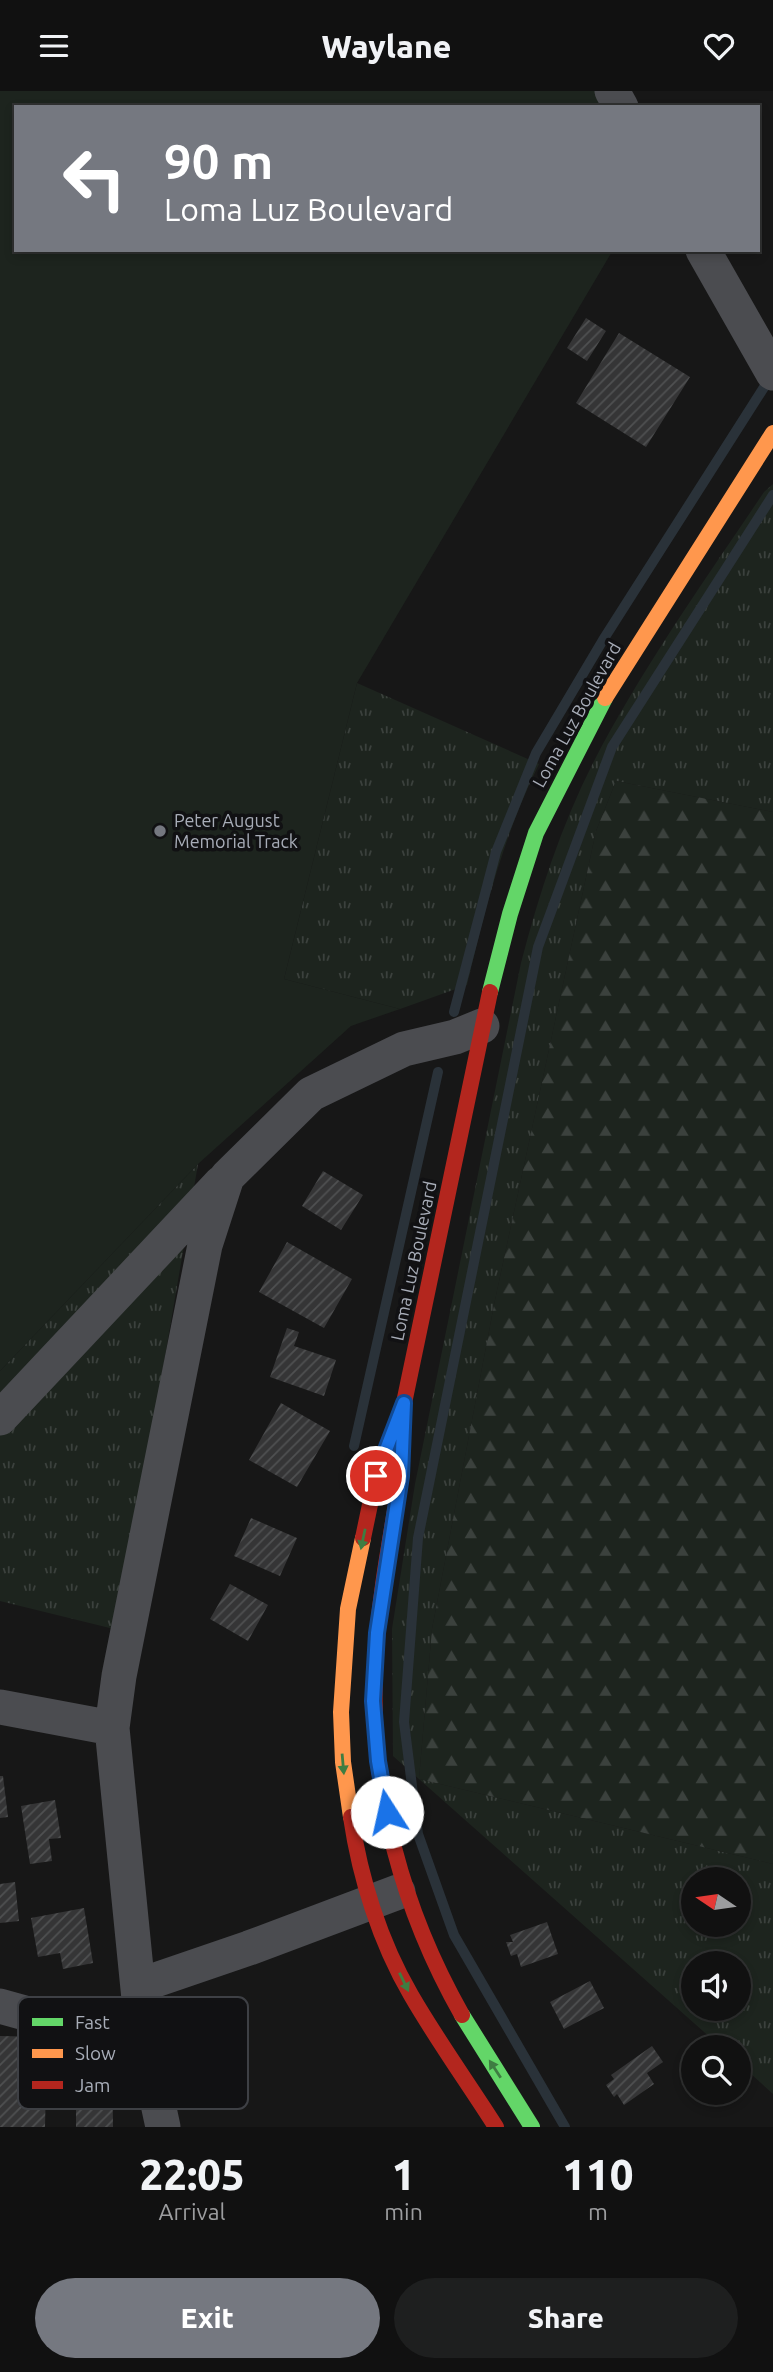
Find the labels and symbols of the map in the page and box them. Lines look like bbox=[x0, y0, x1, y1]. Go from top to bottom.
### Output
street label: Loma Luz Boulevard bbox=[528, 639, 624, 791]
place label: Peter August Memorial Track bbox=[174, 810, 298, 851]
marker: Peter August Memorial Track bbox=[152, 823, 168, 839]
street label: Loma Luz Boulevard bbox=[386, 1179, 440, 1342]
pin bbox=[346, 1446, 406, 1506]
one-way arrow bbox=[357, 1528, 368, 1550]
one-way arrow bbox=[338, 1753, 349, 1775]
position arrow bbox=[350, 1775, 424, 1849]
north arrow bbox=[681, 1867, 751, 1937]
one-way arrow bbox=[399, 1972, 410, 1992]
legend bbox=[18, 1997, 248, 2109]
text: Fast bbox=[75, 2011, 110, 2033]
text: Slow bbox=[75, 2042, 116, 2064]
one-way arrow bbox=[489, 2060, 502, 2079]
text: Jam bbox=[75, 2074, 111, 2096]

